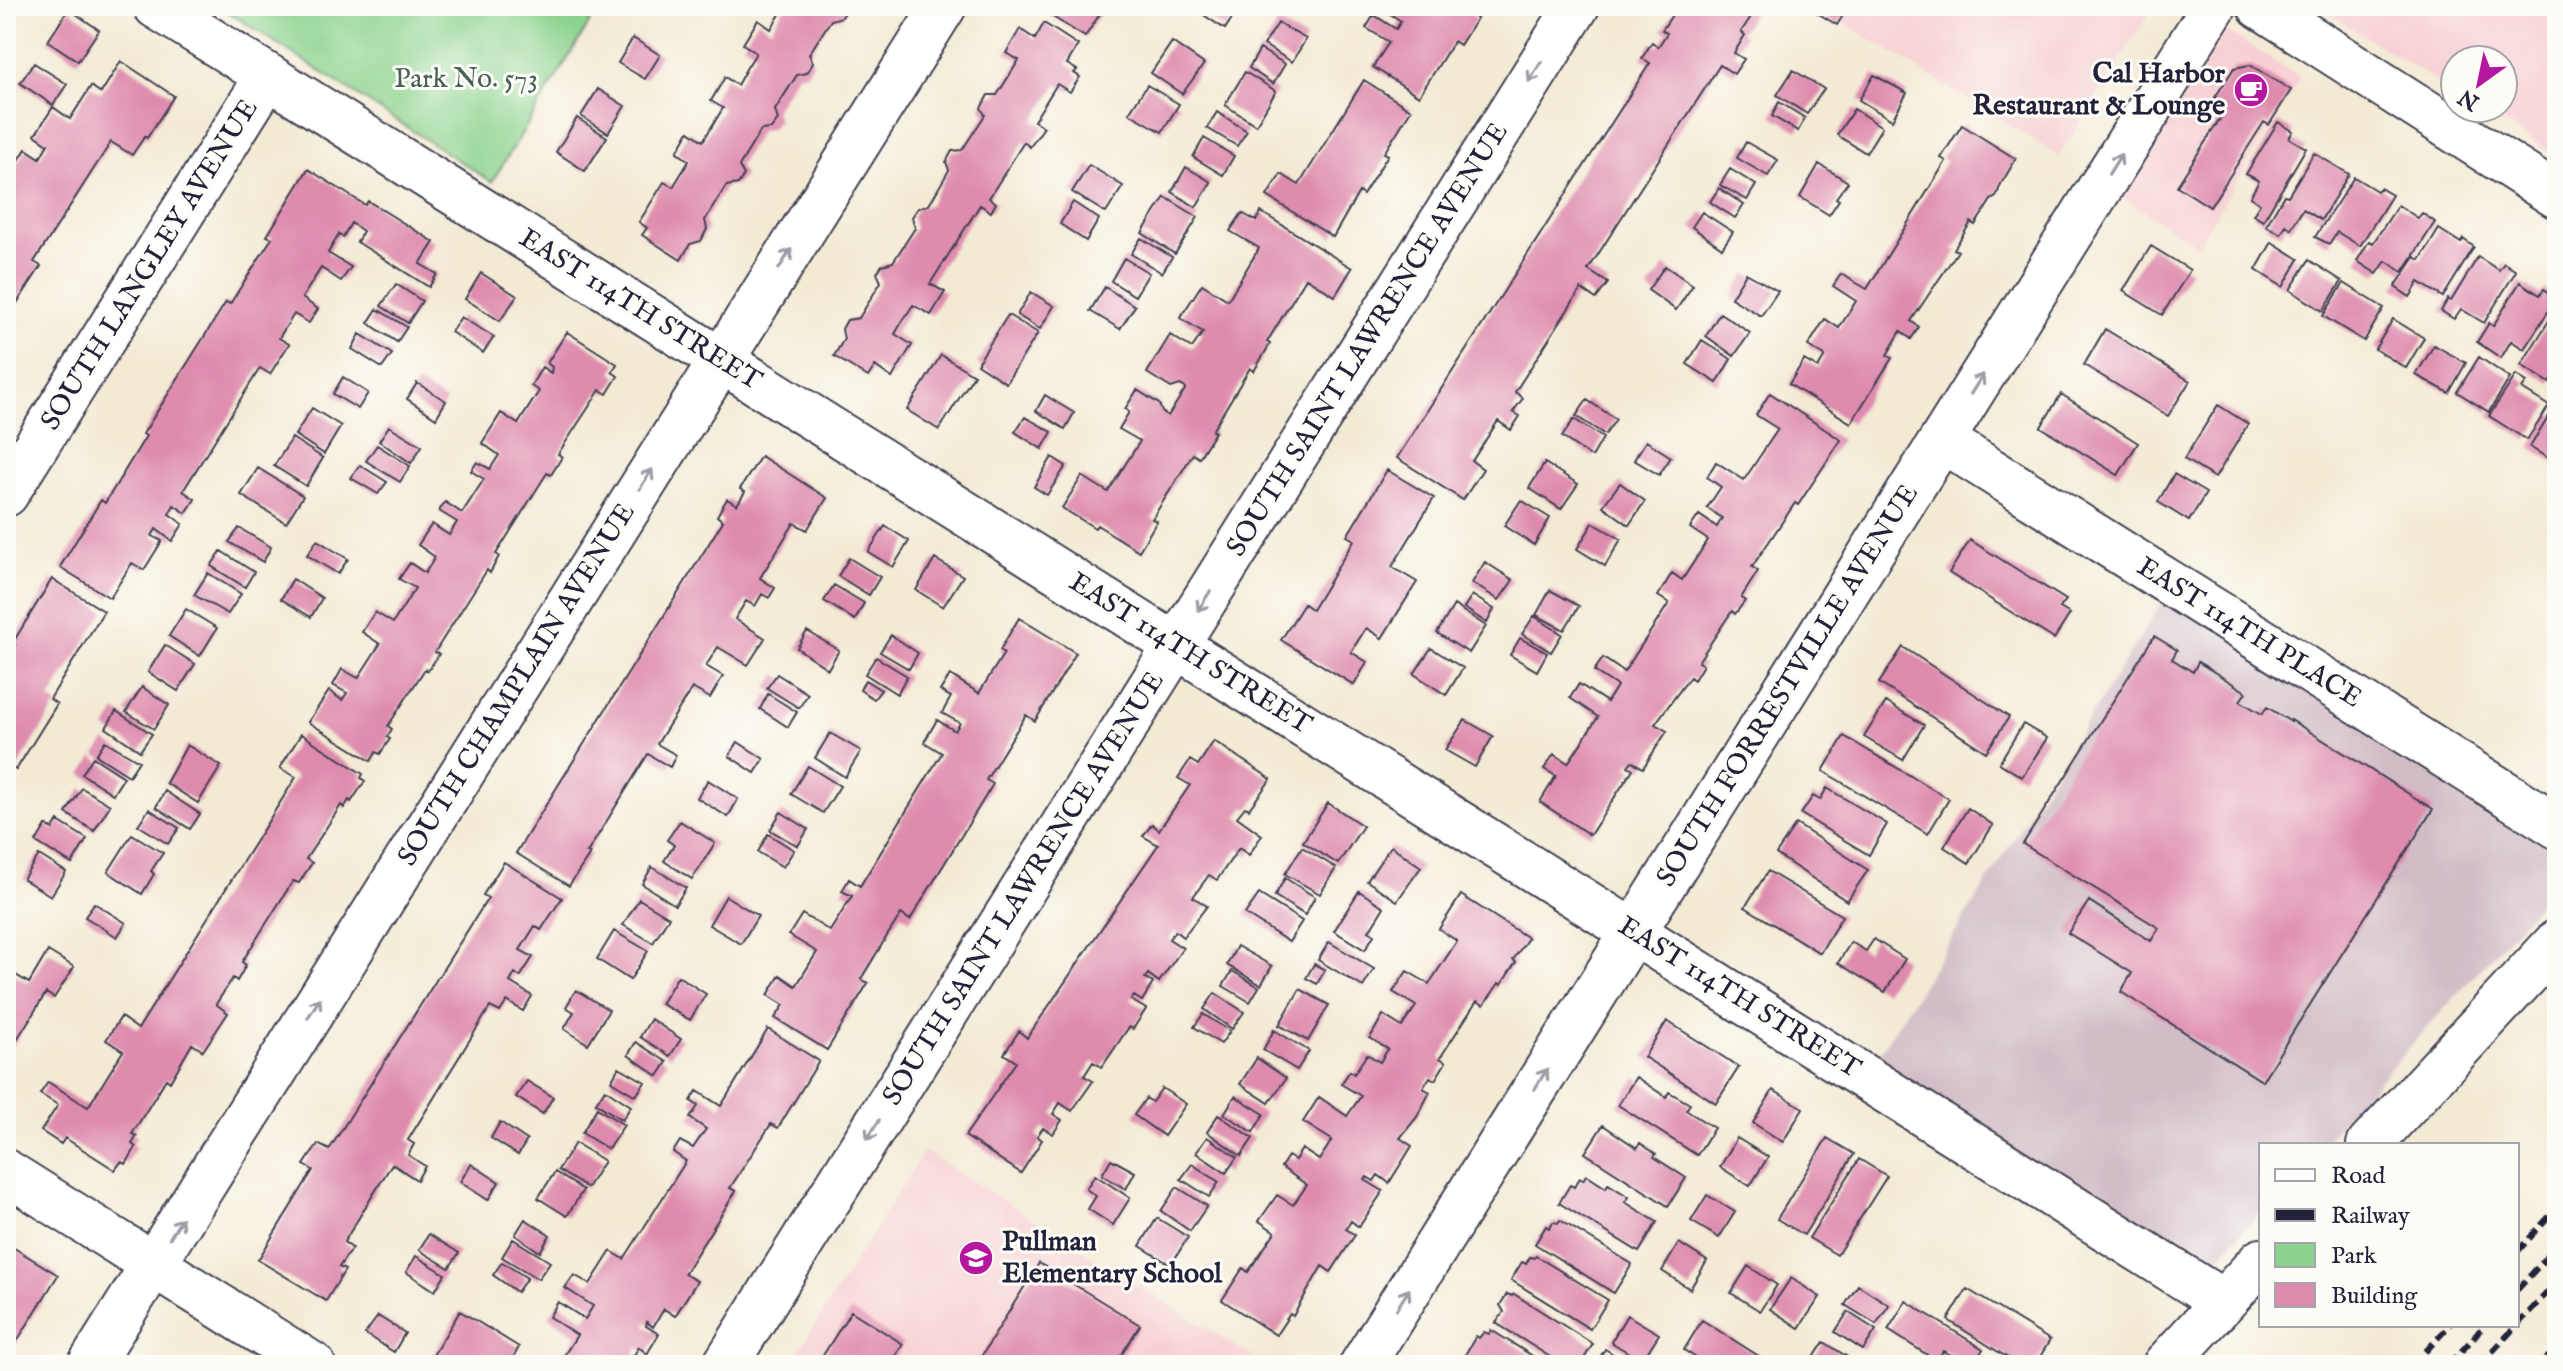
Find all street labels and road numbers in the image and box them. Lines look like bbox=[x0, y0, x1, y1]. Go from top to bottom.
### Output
street label: SOUTH LANGLEY AVENUE bbox=[34, 93, 266, 437]
street label: SOUTH SAINT LAWRENCE AVENUE bbox=[1219, 117, 1517, 563]
street label: EAST 114TH STREET bbox=[512, 221, 768, 399]
street label: SOUTH FORRESTVILLE AVENUE bbox=[1649, 478, 1927, 894]
street label: SOUTH CHAMPLAIN AVENUE bbox=[391, 497, 643, 873]
street label: EAST 114TH PLACE bbox=[2130, 550, 2368, 716]
street label: EAST 114TH STREET bbox=[1062, 565, 1318, 743]
street label: SOUTH SAINT LAWRENCE AVENUE bbox=[875, 666, 1173, 1112]
street label: EAST 114TH STREET bbox=[1611, 909, 1867, 1087]

